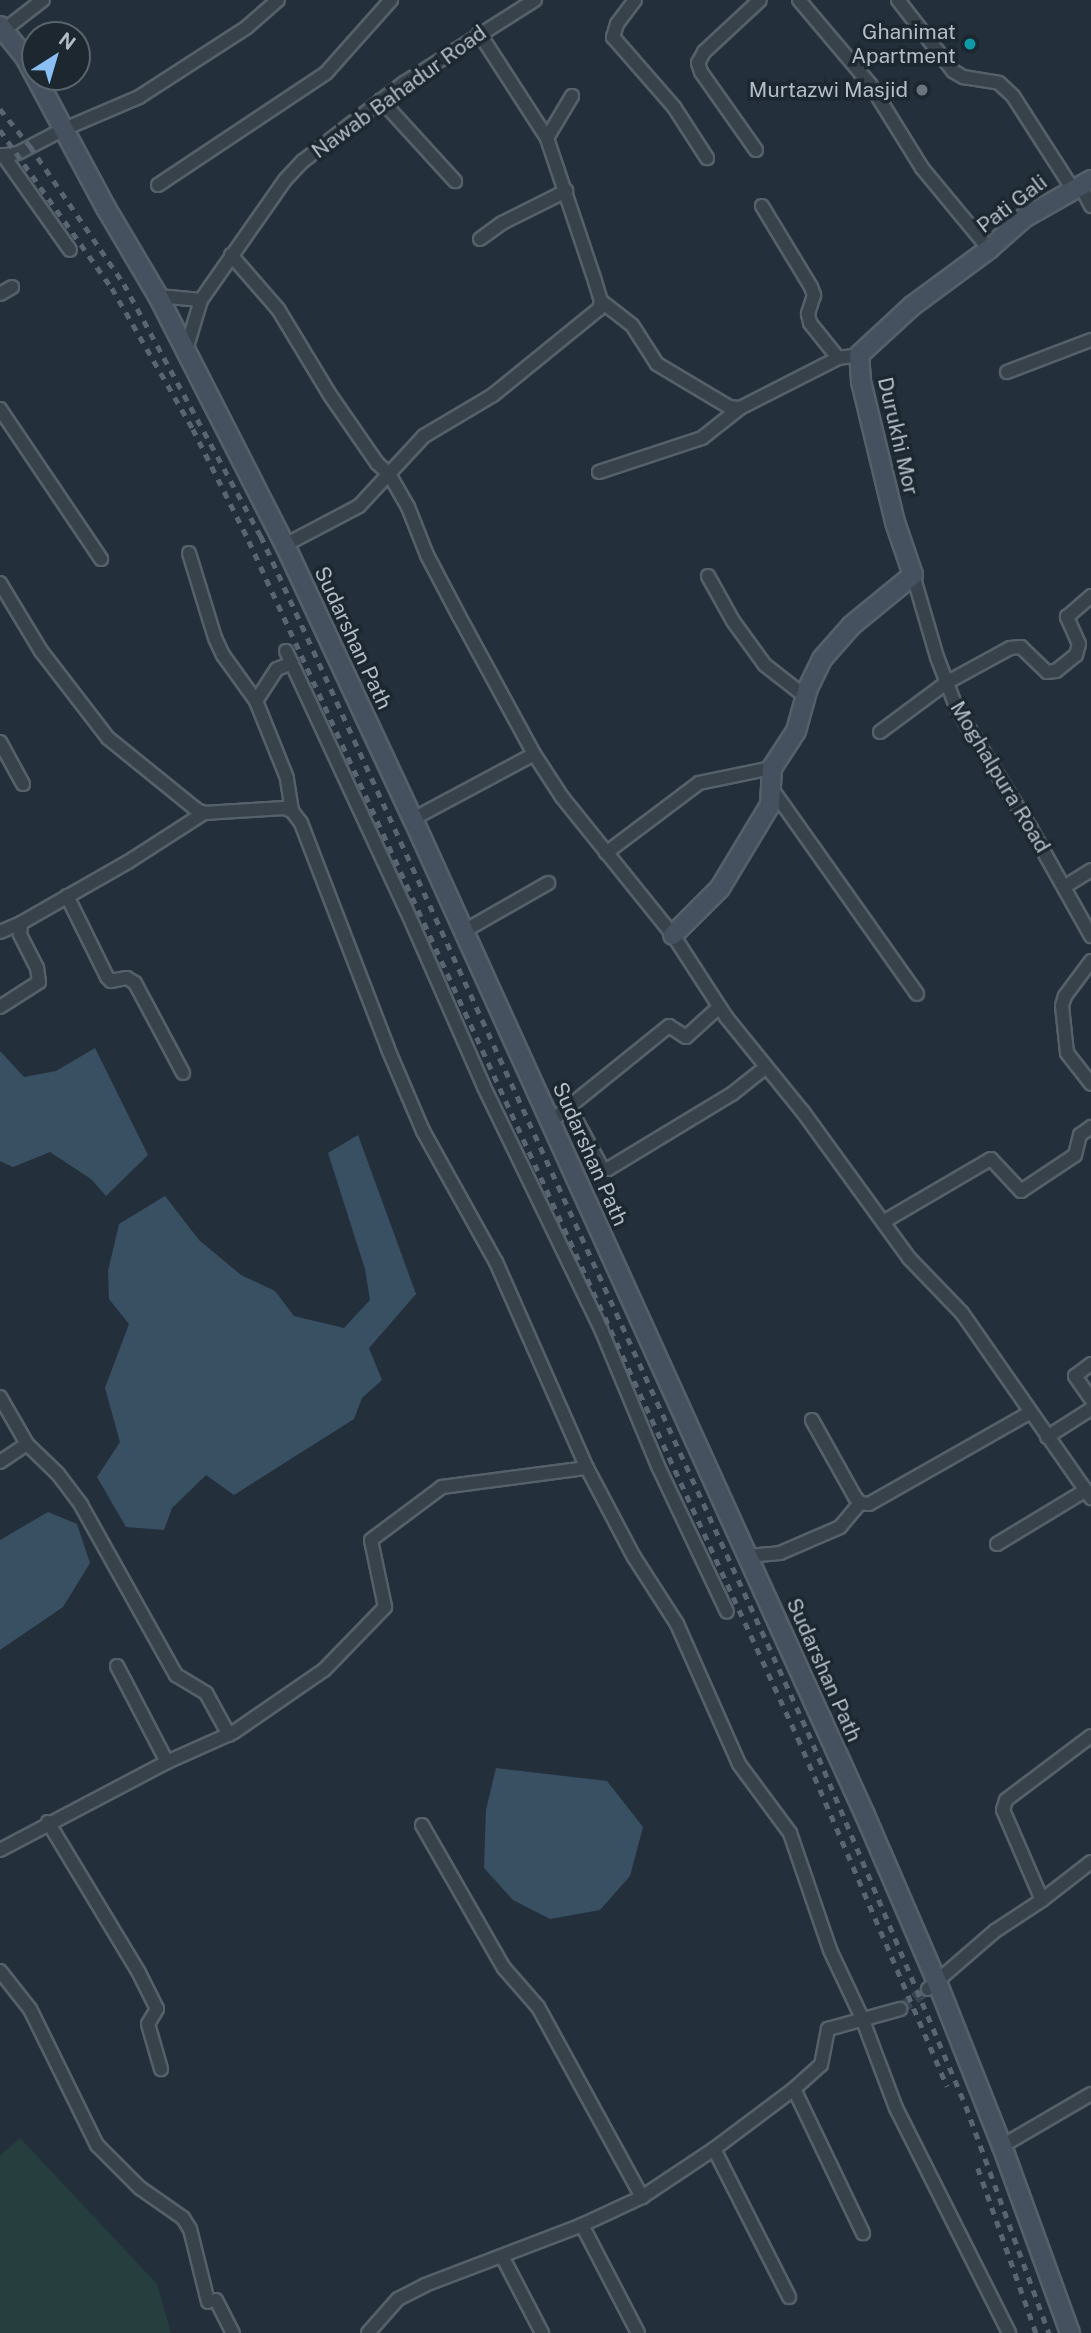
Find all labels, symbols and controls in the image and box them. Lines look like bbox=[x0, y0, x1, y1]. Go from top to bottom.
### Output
place label: Ghanimat Apartment bbox=[851, 19, 956, 69]
street label: Nawab Bahadur Road bbox=[307, 20, 491, 164]
north arrow bbox=[21, 21, 91, 91]
text: N bbox=[55, 28, 80, 54]
marker: Ghanimat Apartment bbox=[962, 36, 978, 52]
place label: Murtazwi Masjid bbox=[749, 77, 908, 103]
marker: Murtazwi Masjid bbox=[914, 82, 930, 98]
street label: Pati Gali bbox=[972, 169, 1052, 239]
street label: Durukhi Mor bbox=[872, 375, 924, 497]
street label: Sudarshan Path bbox=[309, 563, 397, 713]
street label: Moghalpura Road bbox=[945, 697, 1055, 857]
street label: Sudarshan Path bbox=[547, 1078, 633, 1230]
street label: Sudarshan Path bbox=[781, 1594, 867, 1746]

